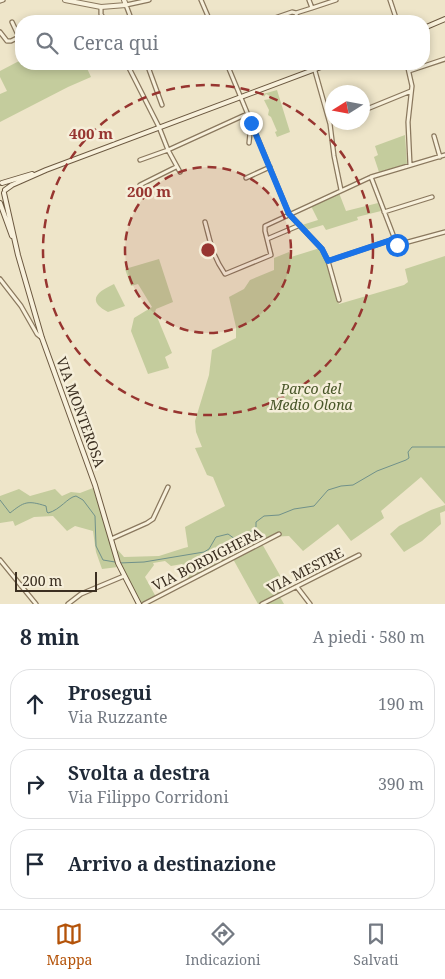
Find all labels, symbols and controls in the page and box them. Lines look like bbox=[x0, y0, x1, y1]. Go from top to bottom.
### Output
search box bbox=[15, 15, 430, 70]
icon: search bbox=[33, 29, 61, 57]
text: Cerca qui bbox=[73, 30, 159, 56]
north arrow bbox=[325, 85, 370, 130]
route end bbox=[240, 112, 263, 135]
text: 400 m bbox=[69, 123, 113, 143]
text: 200 m bbox=[127, 181, 171, 201]
route start bbox=[386, 234, 409, 257]
centre of rings bbox=[199, 241, 217, 259]
street label: VIA MONTEROSA bbox=[52, 354, 110, 470]
park label: Parco del Medio Olona bbox=[268, 379, 354, 414]
street label: VIA BORDIGHERA bbox=[149, 523, 265, 595]
street label: VIA MESTRE bbox=[263, 542, 347, 597]
scale bar bbox=[15, 569, 98, 592]
text: 200 m bbox=[22, 571, 62, 590]
text: 8 min bbox=[20, 623, 79, 651]
text: A piedi · 580 m bbox=[313, 626, 425, 648]
text: Prosegui bbox=[68, 680, 152, 706]
icon: ahead bbox=[21, 690, 49, 718]
text: 190 m bbox=[378, 693, 424, 715]
text: Via Ruzzante bbox=[68, 706, 168, 728]
text: Svolta a destra bbox=[68, 760, 210, 786]
icon: right bbox=[21, 770, 49, 798]
text: 390 m bbox=[378, 773, 424, 795]
text: Via Filippo Corridoni bbox=[68, 786, 229, 808]
icon: arrive bbox=[21, 850, 49, 878]
text: Arrivo a destinazione bbox=[68, 851, 276, 877]
tab: Mappa bbox=[46, 920, 92, 969]
tab: Indicazioni bbox=[185, 920, 261, 969]
tab: Salvati bbox=[353, 920, 399, 969]

